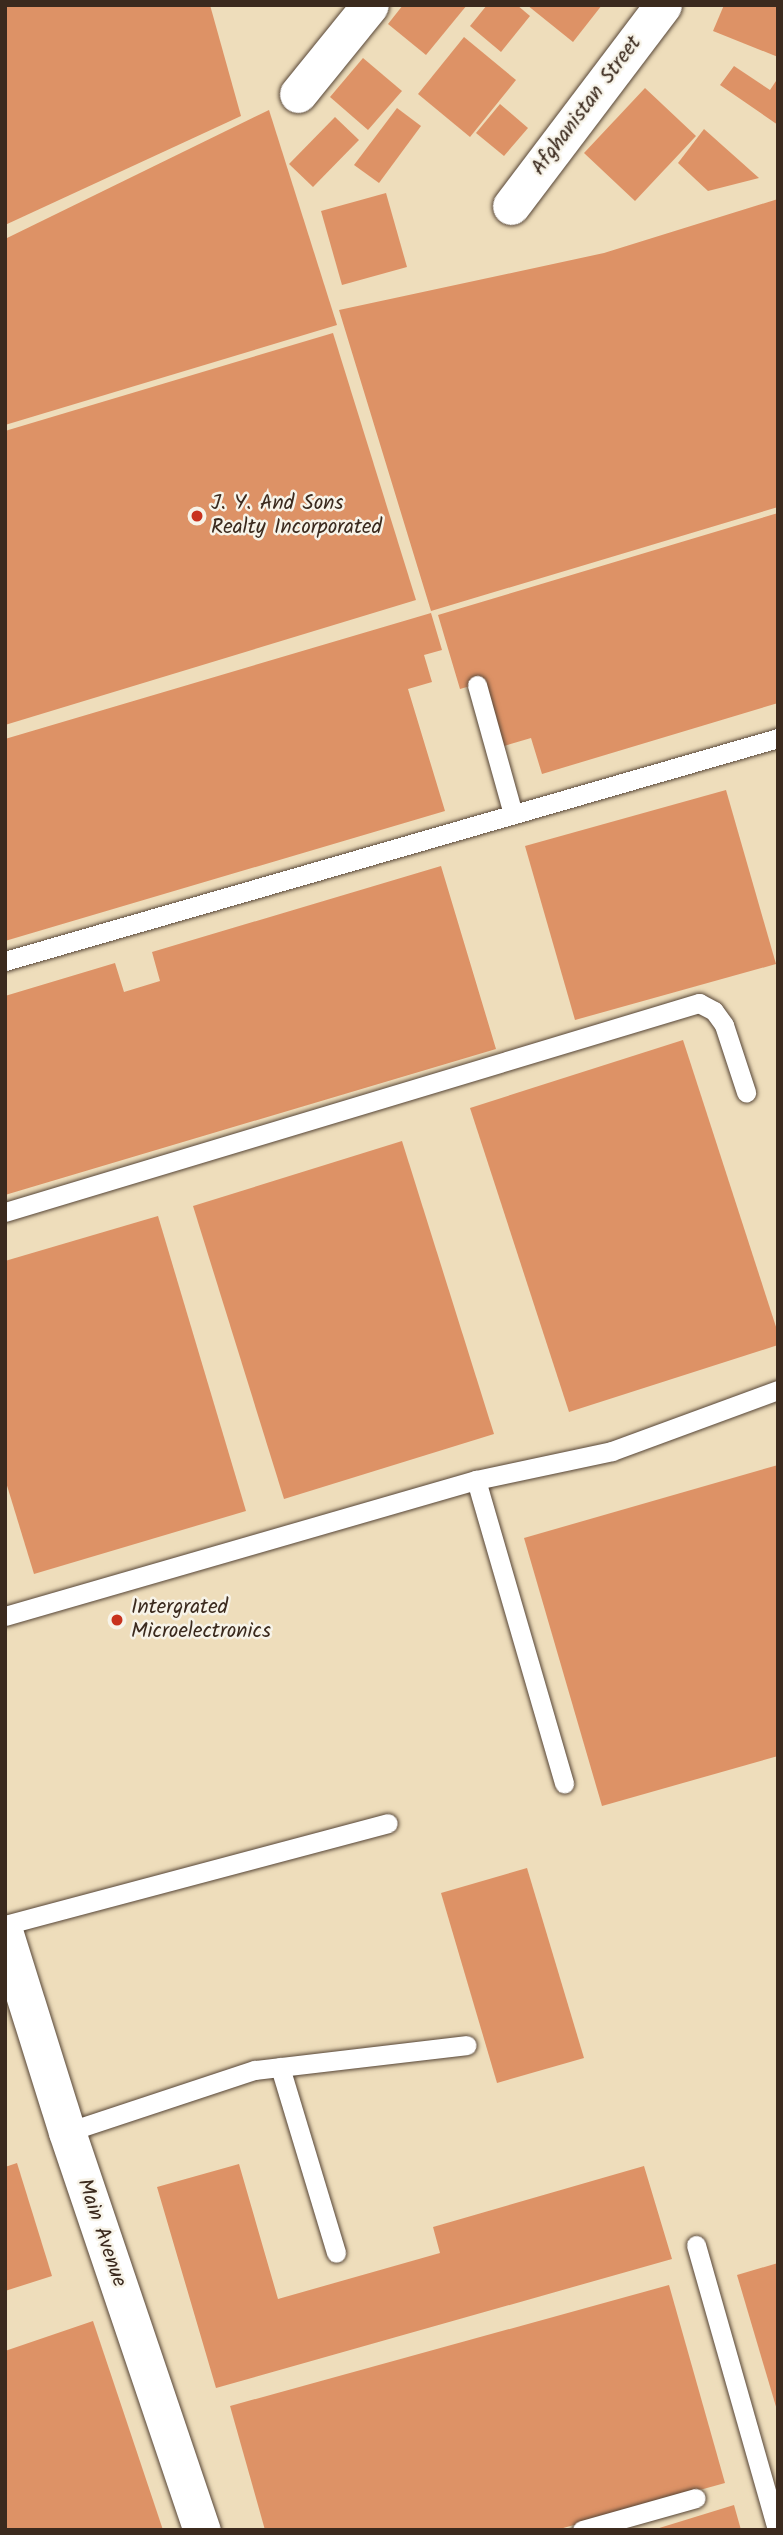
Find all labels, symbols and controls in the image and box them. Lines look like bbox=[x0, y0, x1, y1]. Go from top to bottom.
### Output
street label: Afghanistan Street bbox=[526, 31, 648, 181]
place label: J. Y. And Sons Realty Incorporated bbox=[211, 491, 382, 541]
marker: J. Y. And Sons Realty Incorporated bbox=[189, 508, 205, 524]
place label: Intergrated Microelectronics bbox=[131, 1595, 271, 1645]
marker: Intergrated Microelectronics bbox=[109, 1612, 125, 1628]
street label: Main Avenue bbox=[71, 2176, 131, 2290]

